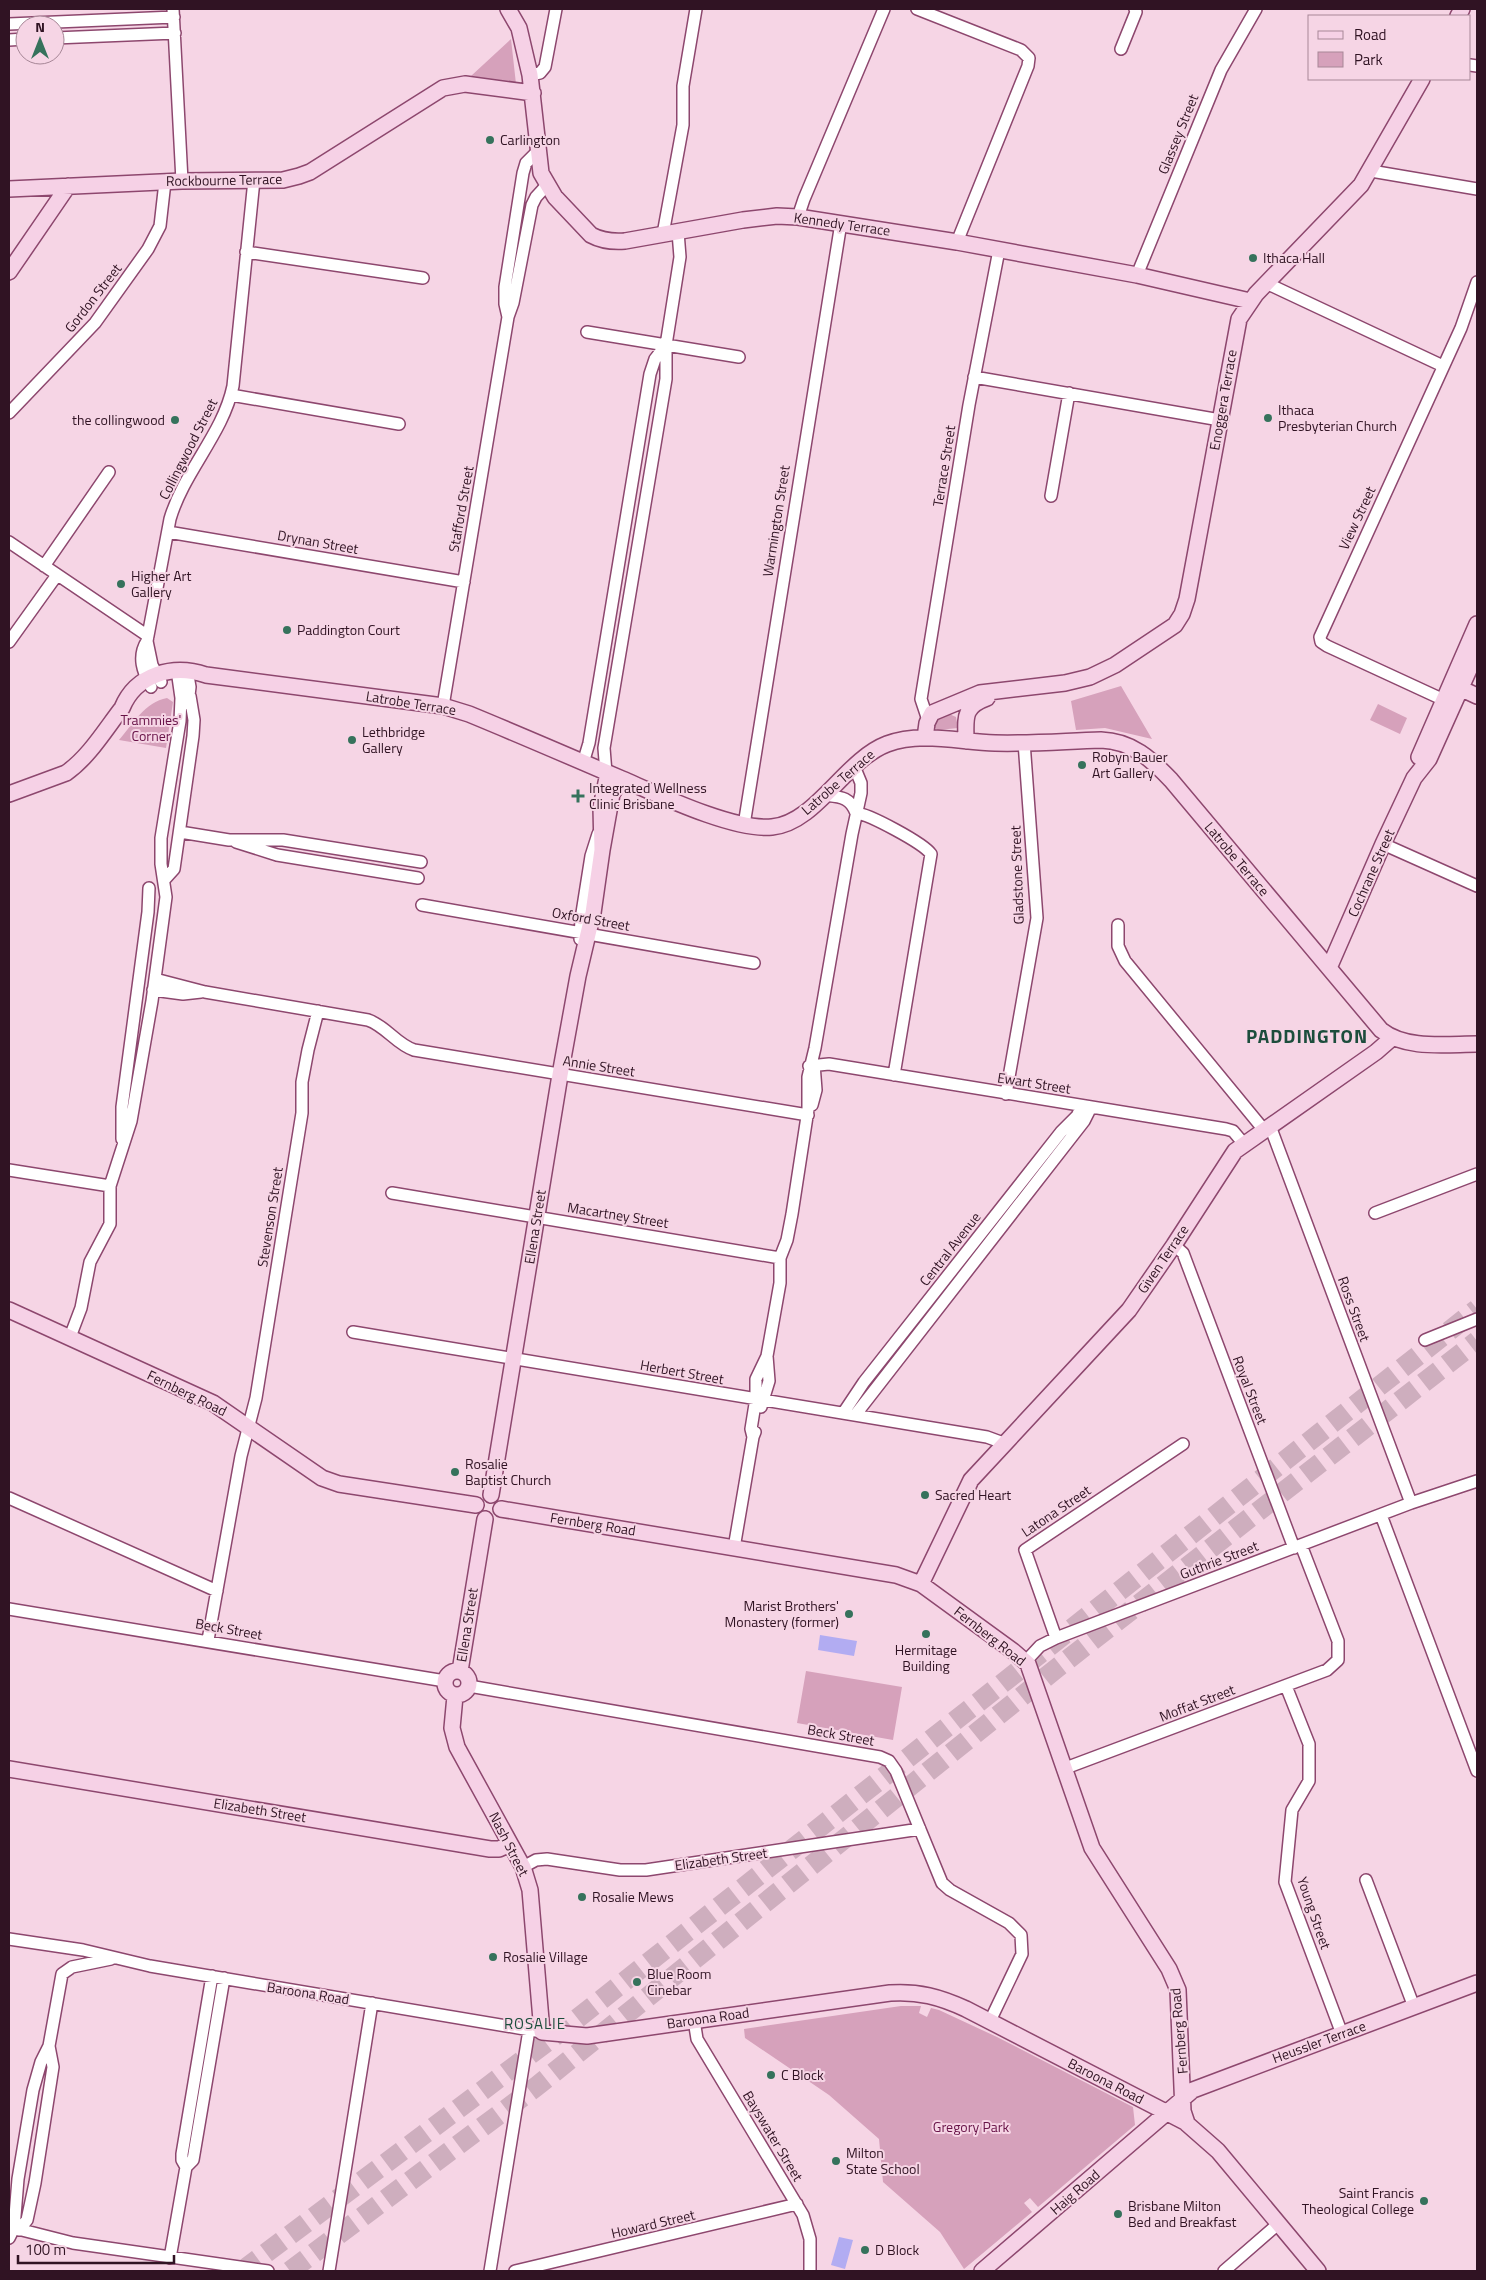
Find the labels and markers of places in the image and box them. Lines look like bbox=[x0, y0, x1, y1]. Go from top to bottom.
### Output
place label: Carlington bbox=[500, 129, 560, 150]
marker: Carlington bbox=[484, 134, 496, 146]
place label: Ithaca Hall bbox=[1263, 247, 1325, 268]
marker: Ithaca Hall bbox=[1247, 252, 1259, 264]
place label: Ithaca Presbyterian Church bbox=[1278, 399, 1397, 436]
place label: the collingwood bbox=[72, 409, 165, 430]
marker: Ithaca Presbyterian Church bbox=[1262, 412, 1274, 424]
marker: the collingwood bbox=[169, 414, 181, 426]
place label: Higher Art Gallery bbox=[131, 565, 191, 602]
marker: Higher Art Gallery bbox=[115, 578, 127, 590]
place label: Paddington Court bbox=[297, 619, 400, 640]
marker: Paddington Court bbox=[281, 624, 293, 636]
place label: Lethbridge Gallery bbox=[362, 721, 425, 758]
marker: Lethbridge Gallery bbox=[346, 734, 358, 746]
place label: Robyn Bauer Art Gallery bbox=[1092, 746, 1168, 783]
marker: Robyn Bauer Art Gallery bbox=[1076, 759, 1088, 771]
place label: Integrated Wellness Clinic Brisbane bbox=[589, 777, 707, 814]
marker: Integrated Wellness Clinic Brisbane bbox=[571, 789, 585, 803]
place label: Rosalie Baptist Church bbox=[465, 1453, 551, 1490]
marker: Rosalie Baptist Church bbox=[449, 1466, 461, 1478]
place label: Sacred Heart bbox=[935, 1484, 1011, 1505]
marker: Sacred Heart bbox=[919, 1489, 931, 1501]
place label: Marist Brothers' Monastery (former) bbox=[725, 1595, 839, 1632]
marker: Marist Brothers' Monastery (former) bbox=[843, 1608, 855, 1620]
marker: Hermitage Building bbox=[920, 1628, 932, 1640]
place label: Hermitage Building bbox=[895, 1639, 957, 1676]
place label: Rosalie Mews bbox=[592, 1886, 674, 1907]
marker: Rosalie Mews bbox=[576, 1891, 588, 1903]
place label: Rosalie Village bbox=[503, 1946, 588, 1967]
marker: Rosalie Village bbox=[487, 1951, 499, 1963]
place label: Blue Room Cinebar bbox=[647, 1963, 711, 2000]
marker: Blue Room Cinebar bbox=[631, 1976, 643, 1988]
place label: C Block bbox=[781, 2064, 824, 2085]
marker: C Block bbox=[765, 2069, 777, 2081]
place label: Milton State School bbox=[846, 2142, 920, 2179]
marker: Milton State School bbox=[830, 2155, 842, 2167]
place label: Saint Francis Theological College bbox=[1302, 2182, 1414, 2219]
place label: Brisbane Milton Bed and Breakfast bbox=[1128, 2195, 1236, 2232]
marker: Saint Francis Theological College bbox=[1418, 2195, 1430, 2207]
marker: Brisbane Milton Bed and Breakfast bbox=[1112, 2208, 1124, 2220]
place label: D Block bbox=[875, 2239, 919, 2260]
marker: D Block bbox=[859, 2244, 871, 2256]

